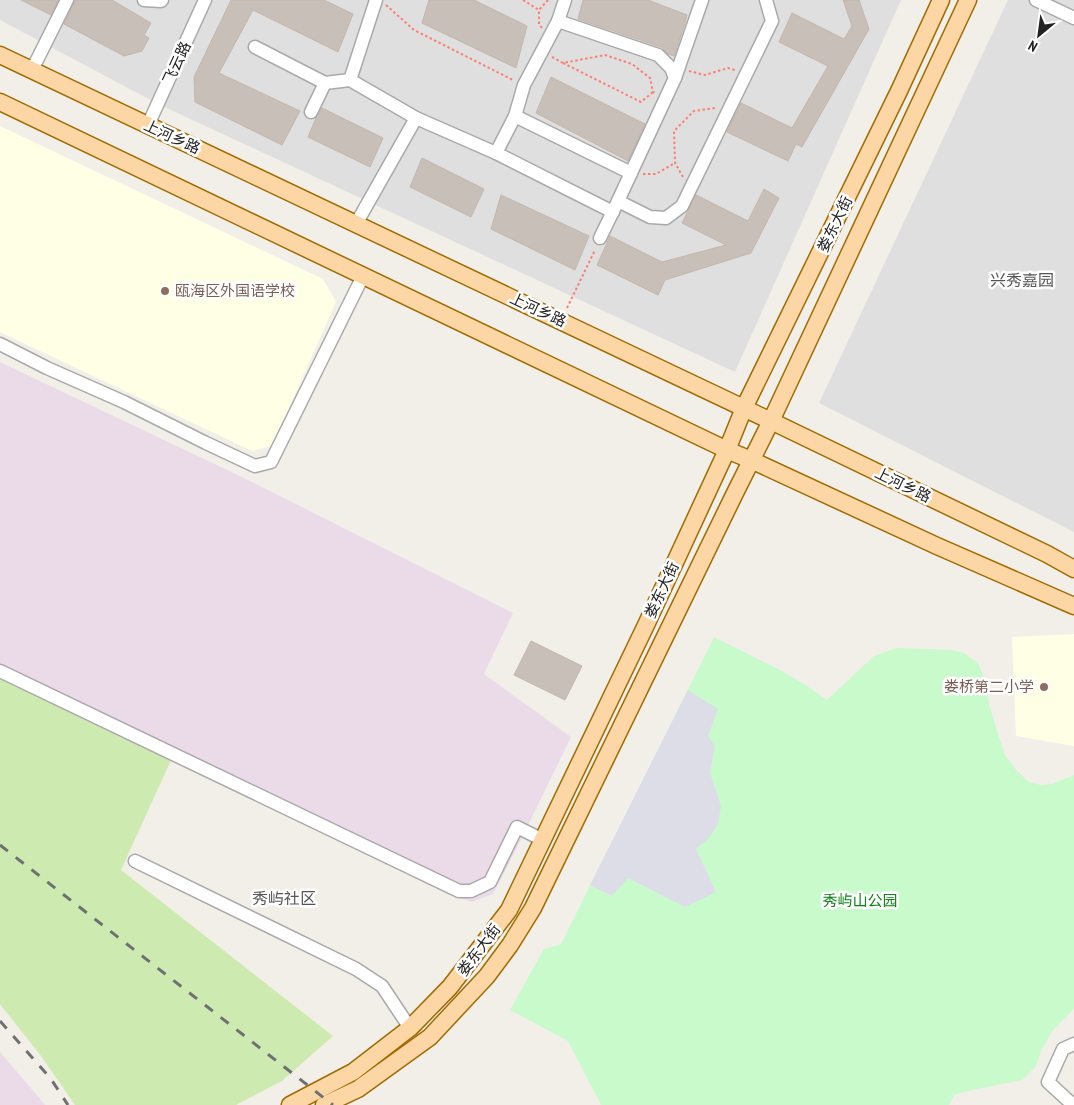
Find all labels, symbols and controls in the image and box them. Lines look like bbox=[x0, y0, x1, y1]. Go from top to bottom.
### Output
north arrow bbox=[1014, 10, 1064, 60]
text: N bbox=[1025, 37, 1040, 56]
street label: 飞云路 bbox=[158, 38, 195, 87]
street label: 上河乡路 bbox=[141, 115, 203, 158]
street label: 娄东大街 bbox=[813, 193, 856, 255]
district label: 兴秀嘉园 bbox=[990, 270, 1054, 290]
place label: 瓯海区外国语学校 bbox=[175, 281, 295, 300]
marker: 瓯海区外国语学校 bbox=[159, 285, 171, 297]
street label: 上河乡路 bbox=[507, 288, 569, 331]
street label: 上河乡路 bbox=[872, 463, 934, 506]
street label: 娄东大街 bbox=[640, 559, 683, 621]
place label: 娄桥第二小学 bbox=[944, 677, 1034, 696]
marker: 娄桥第二小学 bbox=[1038, 681, 1050, 693]
district label: 秀屿社区 bbox=[252, 888, 316, 908]
park label: 秀屿山公园 bbox=[822, 891, 898, 910]
street label: 娄东大街 bbox=[453, 920, 504, 979]

